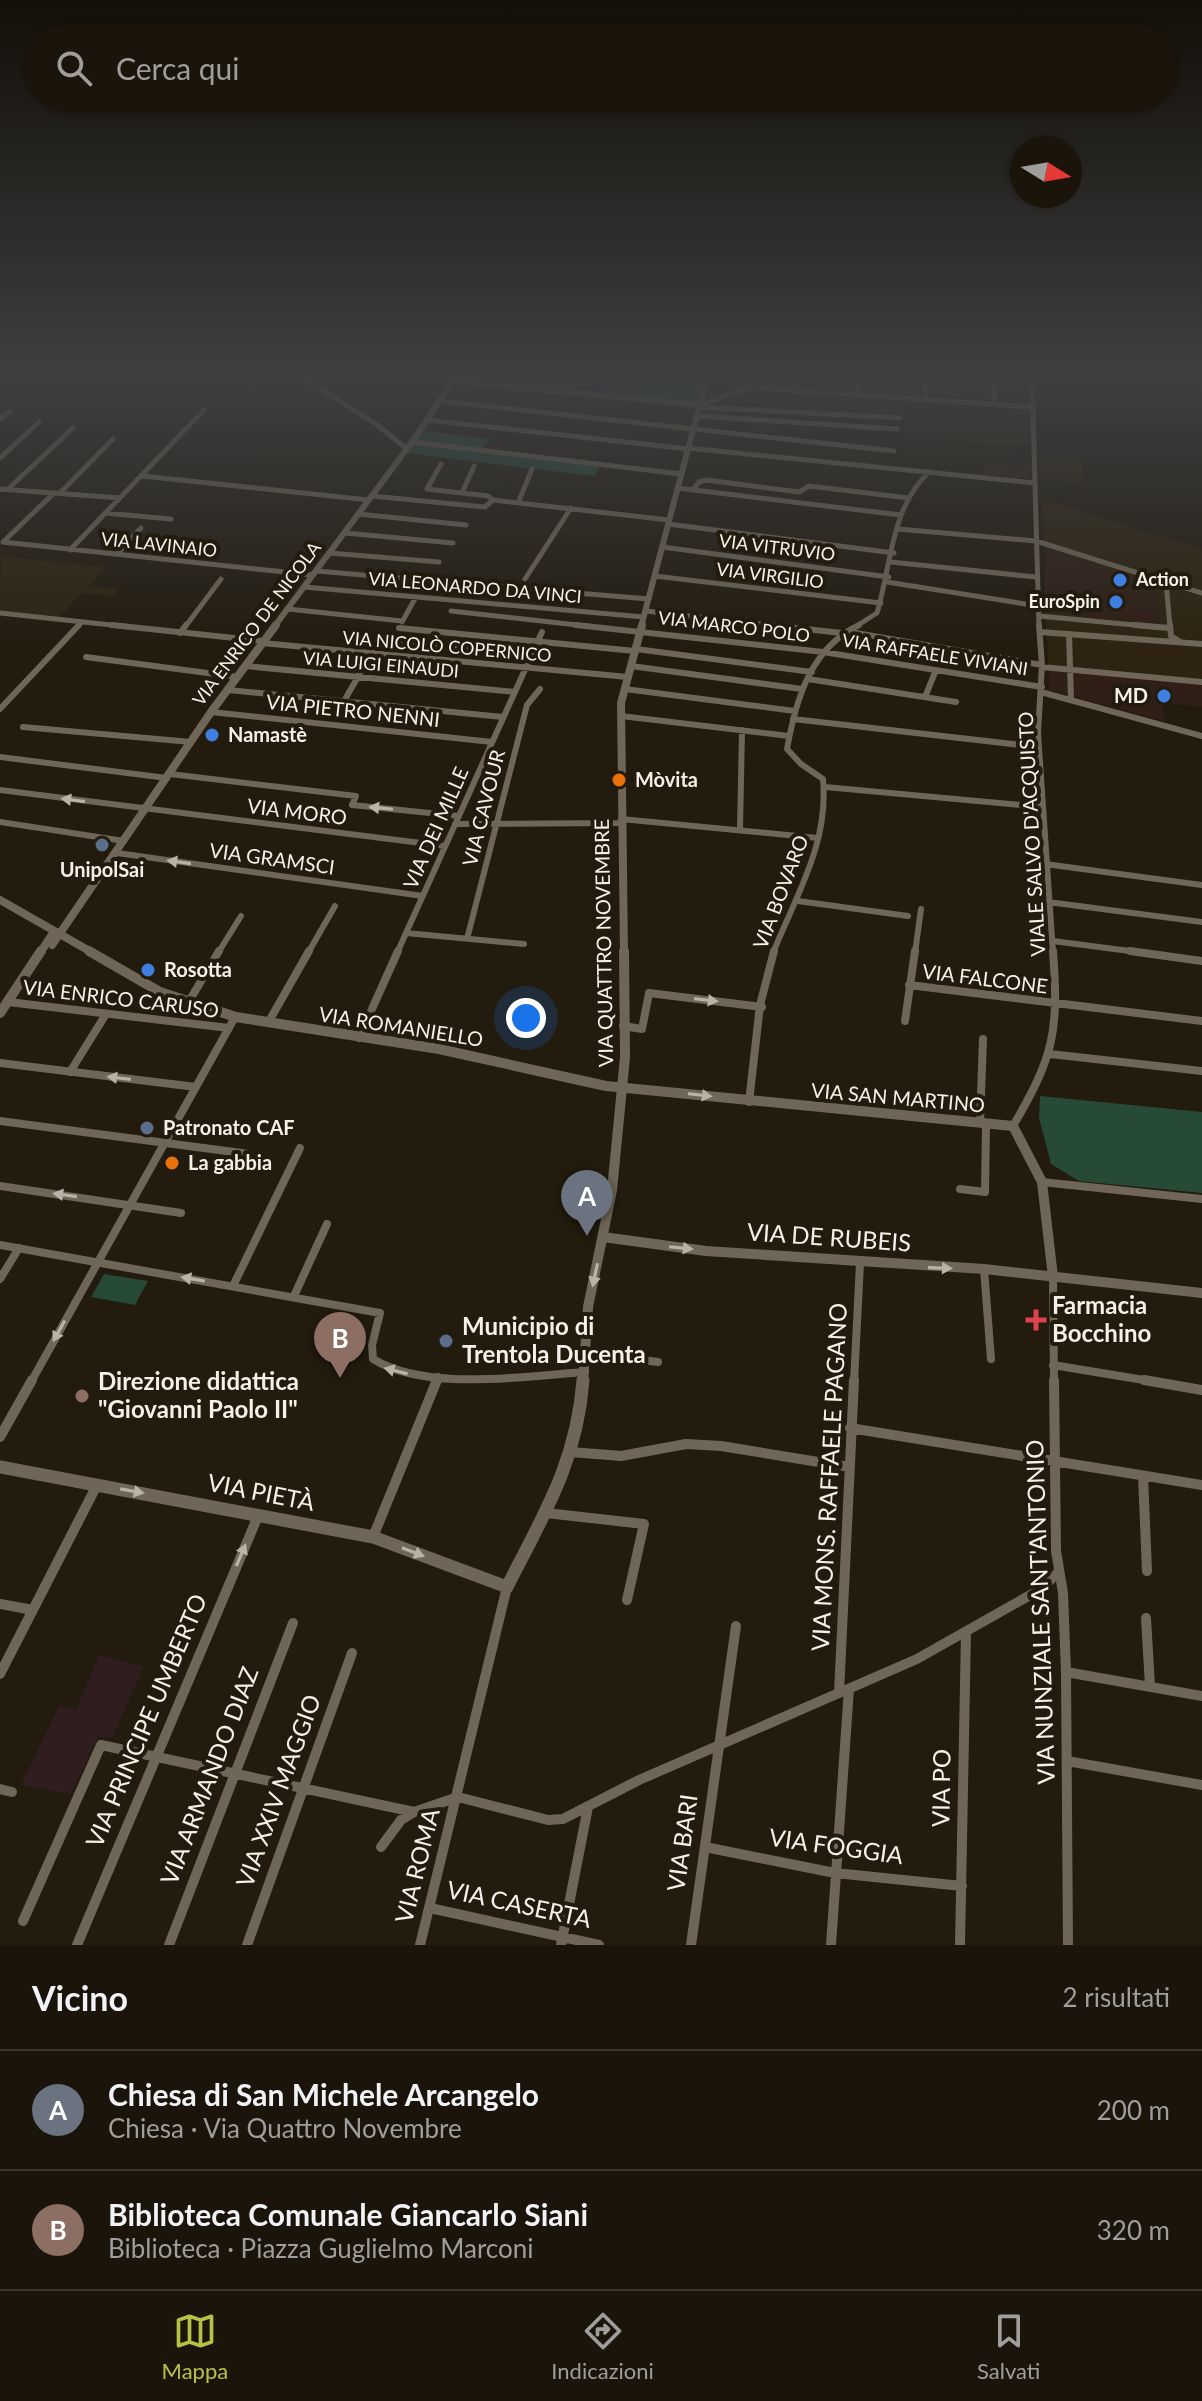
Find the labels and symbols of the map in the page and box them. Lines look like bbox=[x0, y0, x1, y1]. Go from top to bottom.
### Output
north arrow bbox=[1010, 136, 1082, 208]
street label: VIA LAVINAIO bbox=[100, 527, 218, 561]
street label: VIA VITRUVIO bbox=[718, 529, 836, 565]
street label: VIA ENRICO DE NICOLA bbox=[187, 536, 326, 710]
street label: VIA VIRGILIO bbox=[715, 558, 825, 593]
street label: VIA LEONARDO DA VINCI bbox=[368, 567, 583, 607]
place label: Action bbox=[1135, 568, 1189, 590]
marker: Action bbox=[1111, 571, 1129, 589]
place label: EuroSpin bbox=[1029, 590, 1100, 612]
marker: EuroSpin bbox=[1107, 593, 1125, 611]
street label: VIA MARCO POLO bbox=[657, 606, 811, 646]
street label: VIA NICOLÒ COPERNICO bbox=[342, 626, 552, 666]
street label: VIA RAFFAELE VIVIANI bbox=[841, 628, 1030, 680]
street label: VIA LUIGI EINAUDI bbox=[302, 646, 460, 682]
place label: MD bbox=[1114, 683, 1148, 707]
marker: MD bbox=[1155, 687, 1173, 705]
street label: VIA PIETRO NENNI bbox=[265, 689, 441, 731]
street label: VIALE SALVO D'ACQUISTO bbox=[1013, 711, 1049, 957]
place label: Namastè bbox=[228, 722, 307, 746]
marker: Namastè bbox=[203, 726, 221, 744]
street label: VIA CAVOUR bbox=[457, 747, 509, 869]
street label: VIA DEI MILLE bbox=[398, 763, 473, 892]
place label: Mòvita bbox=[635, 767, 698, 791]
marker: Mòvita bbox=[610, 771, 628, 789]
one-way arrow bbox=[60, 793, 85, 806]
street label: VIA MORO bbox=[246, 793, 348, 829]
one-way arrow bbox=[368, 801, 393, 814]
street label: VIA QUATTRO NOVEMBRE bbox=[589, 819, 617, 1067]
street label: VIA BOVARO bbox=[747, 831, 813, 952]
marker: UnipolSai bbox=[93, 836, 111, 854]
street label: VIA GRAMSCI bbox=[208, 837, 336, 879]
one-way arrow bbox=[167, 855, 192, 868]
place label: UnipolSai bbox=[60, 857, 144, 881]
place label: Rosotta bbox=[164, 957, 232, 981]
street label: VIA FALCONE bbox=[921, 958, 1049, 998]
marker: Rosotta bbox=[139, 961, 157, 979]
street label: VIA ENRICO CARUSO bbox=[22, 974, 220, 1022]
one-way arrow bbox=[693, 993, 718, 1006]
your location bbox=[506, 998, 546, 1038]
street label: VIA ROMANIELLO bbox=[317, 1001, 485, 1051]
one-way arrow bbox=[106, 1071, 131, 1084]
street label: VIA SAN MARTINO bbox=[810, 1077, 986, 1117]
one-way arrow bbox=[688, 1089, 713, 1102]
place label: Patronato CAF bbox=[163, 1115, 295, 1139]
marker: Patronato CAF bbox=[138, 1119, 156, 1137]
place label: La gabbia bbox=[188, 1150, 272, 1174]
marker: La gabbia bbox=[163, 1154, 181, 1172]
pin: A bbox=[561, 1170, 613, 1236]
one-way arrow bbox=[52, 1188, 77, 1201]
street label: VIA DE RUBEIS bbox=[746, 1216, 912, 1257]
one-way arrow bbox=[669, 1242, 694, 1255]
one-way arrow bbox=[928, 1262, 953, 1274]
one-way arrow bbox=[588, 1263, 601, 1288]
one-way arrow bbox=[181, 1273, 206, 1285]
place label: Farmacia Bocchino bbox=[1052, 1290, 1151, 1347]
street label: VIA MONS. RAFFAELE PAGANO bbox=[805, 1302, 852, 1652]
place label: Municipio di Trentola Ducenta bbox=[462, 1311, 646, 1368]
marker: Farmacia Bocchino bbox=[1027, 1311, 1045, 1329]
pin: B bbox=[314, 1312, 366, 1378]
one-way arrow bbox=[52, 1320, 66, 1342]
marker: Municipio di Trentola Ducenta bbox=[437, 1332, 455, 1350]
one-way arrow bbox=[383, 1364, 408, 1376]
place label: Direzione didattica "Giovanni Paolo II" bbox=[98, 1366, 299, 1423]
marker: Direzione didattica "Giovanni Paolo II" bbox=[73, 1387, 91, 1405]
street label: VIA NUNZIALE SANT'ANTONIO bbox=[1019, 1439, 1060, 1785]
street label: VIA PIETÀ bbox=[205, 1467, 318, 1516]
one-way arrow bbox=[120, 1486, 145, 1498]
one-way arrow bbox=[235, 1543, 248, 1567]
one-way arrow bbox=[401, 1546, 425, 1559]
street label: VIA PRINCIPE UMBERTO bbox=[79, 1589, 212, 1852]
street label: VIA ARMANDO DIAZ bbox=[154, 1662, 264, 1889]
street label: VIA XXIV MAGGIO bbox=[229, 1690, 326, 1891]
street label: VIA PO bbox=[925, 1749, 956, 1827]
street label: VIA BARI bbox=[660, 1792, 703, 1893]
street label: VIA ROMA bbox=[388, 1805, 445, 1926]
street label: VIA FOGGIA bbox=[767, 1822, 906, 1869]
street label: VIA CASERTA bbox=[444, 1874, 595, 1933]

